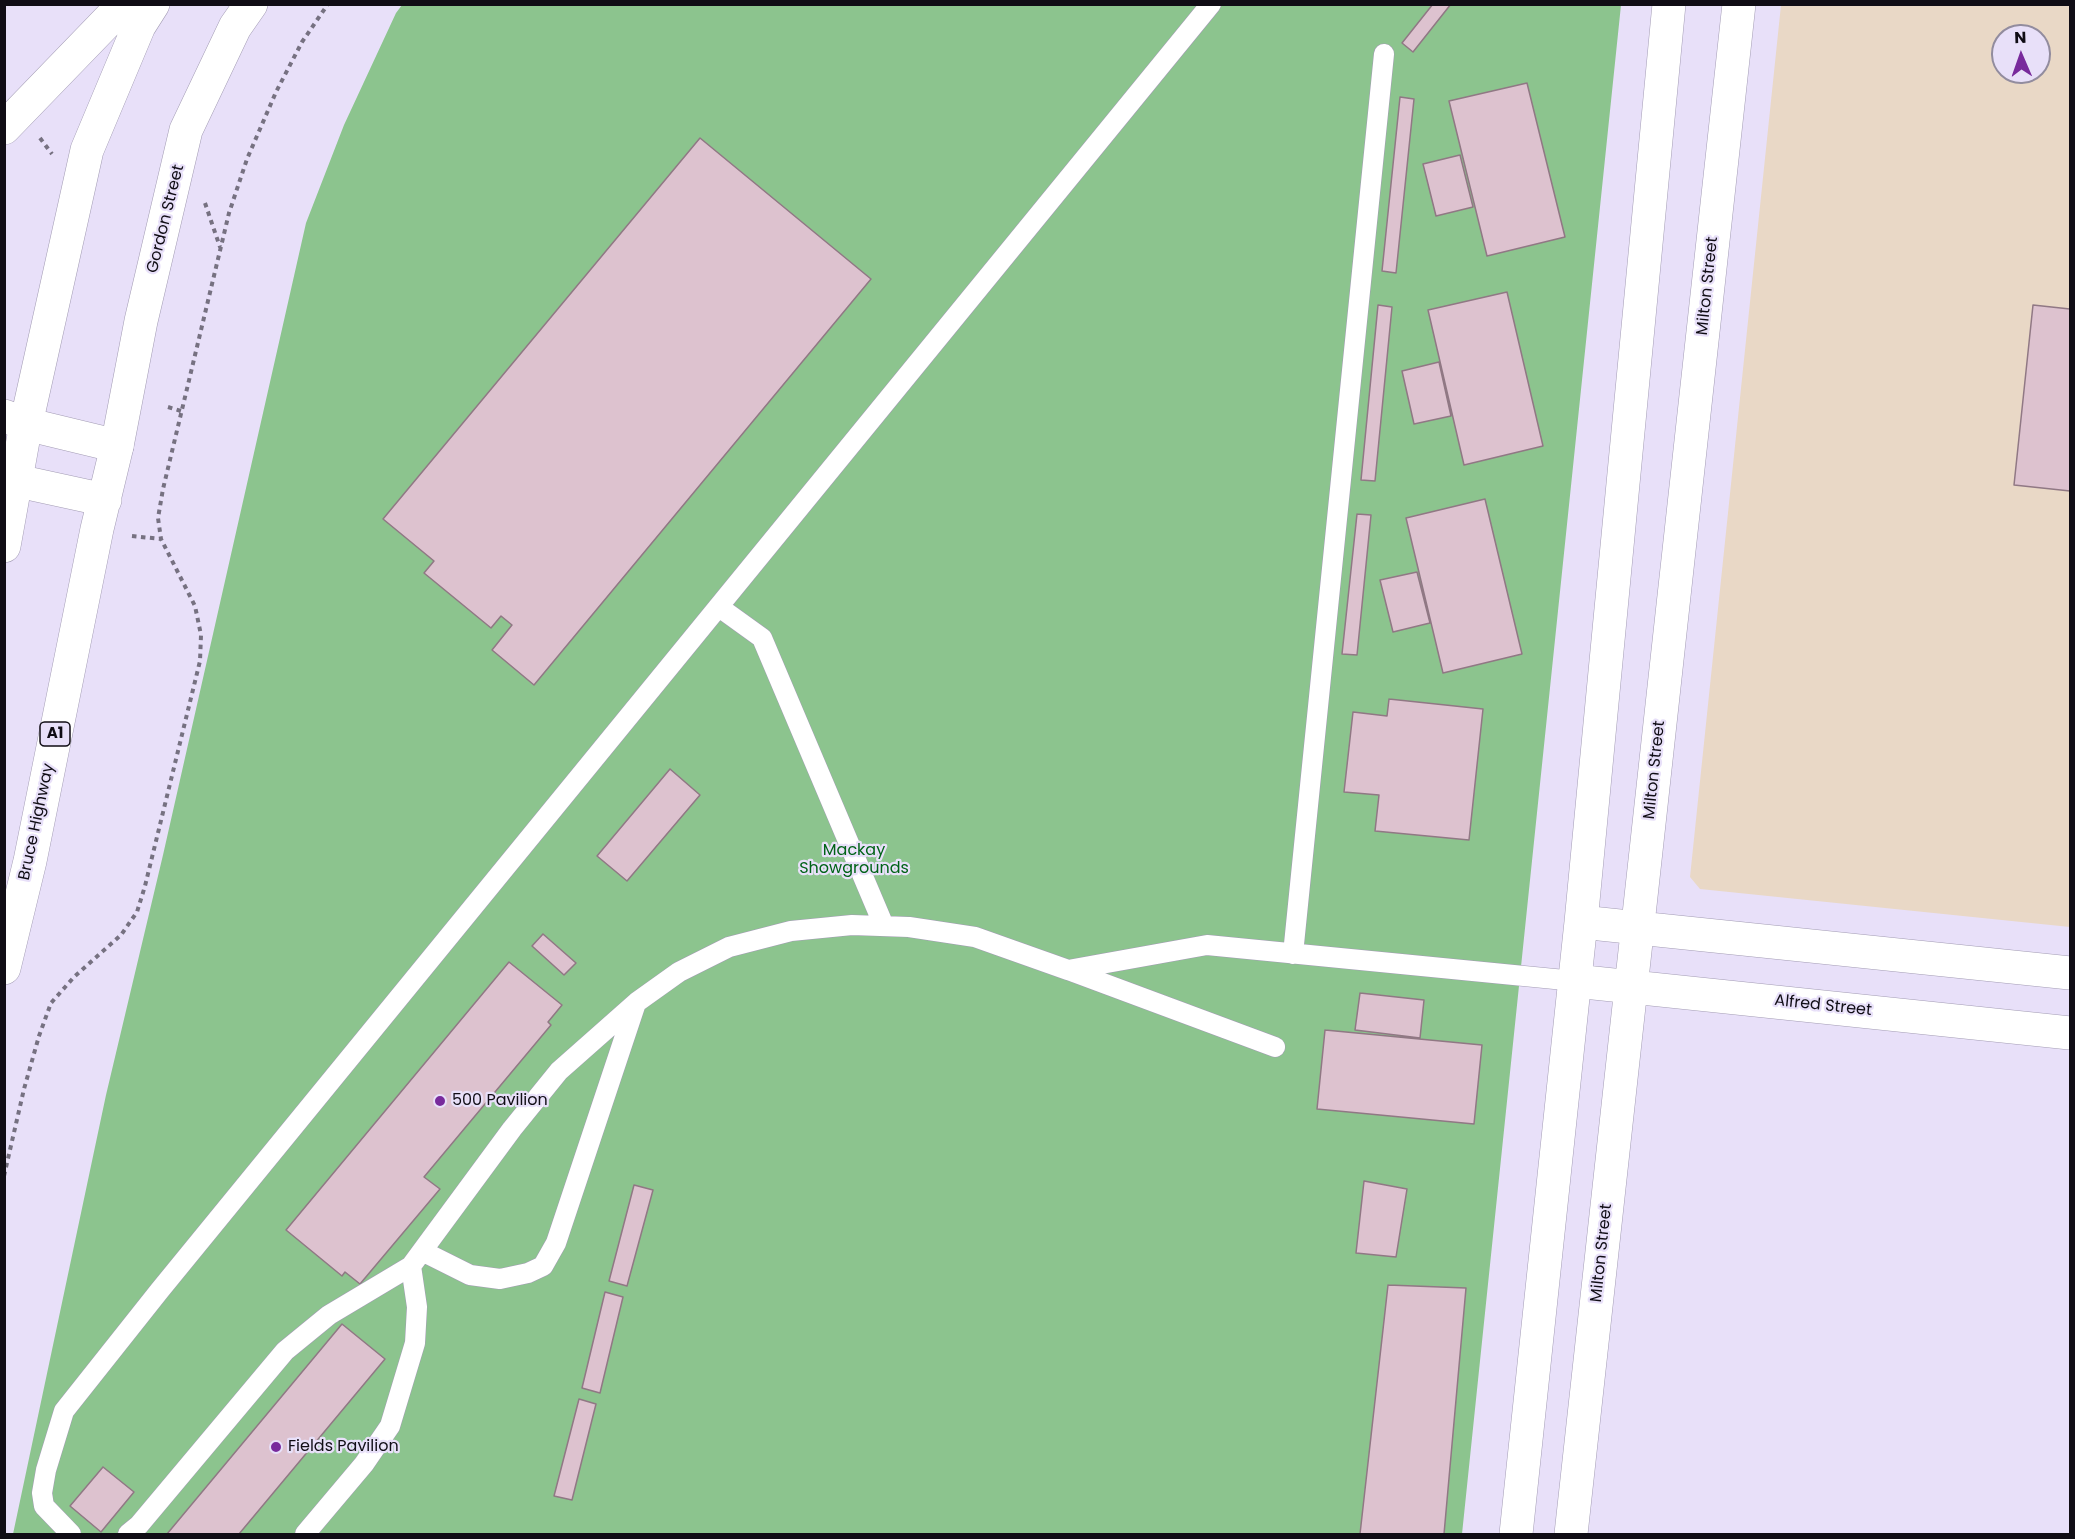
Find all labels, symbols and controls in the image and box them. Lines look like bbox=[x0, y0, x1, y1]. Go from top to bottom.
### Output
north arrow bbox=[1991, 24, 2051, 84]
text: N bbox=[2014, 26, 2027, 49]
street label: Gordon Street bbox=[143, 163, 189, 275]
street label: Milton Street bbox=[1693, 236, 1723, 336]
street label: Milton Street bbox=[1640, 720, 1670, 820]
road number: A1 bbox=[40, 722, 70, 746]
street label: Bruce Highway bbox=[15, 762, 59, 882]
park label: Mackay Showgrounds bbox=[799, 841, 909, 879]
street label: Alfred Street bbox=[1773, 991, 1873, 1021]
place label: 500 Pavilion bbox=[452, 1091, 548, 1111]
marker: 500 Pavilion bbox=[433, 1094, 447, 1108]
street label: Milton Street bbox=[1587, 1203, 1617, 1303]
place label: Fields Pavilion bbox=[288, 1437, 399, 1457]
marker: Fields Pavilion bbox=[269, 1440, 283, 1454]

